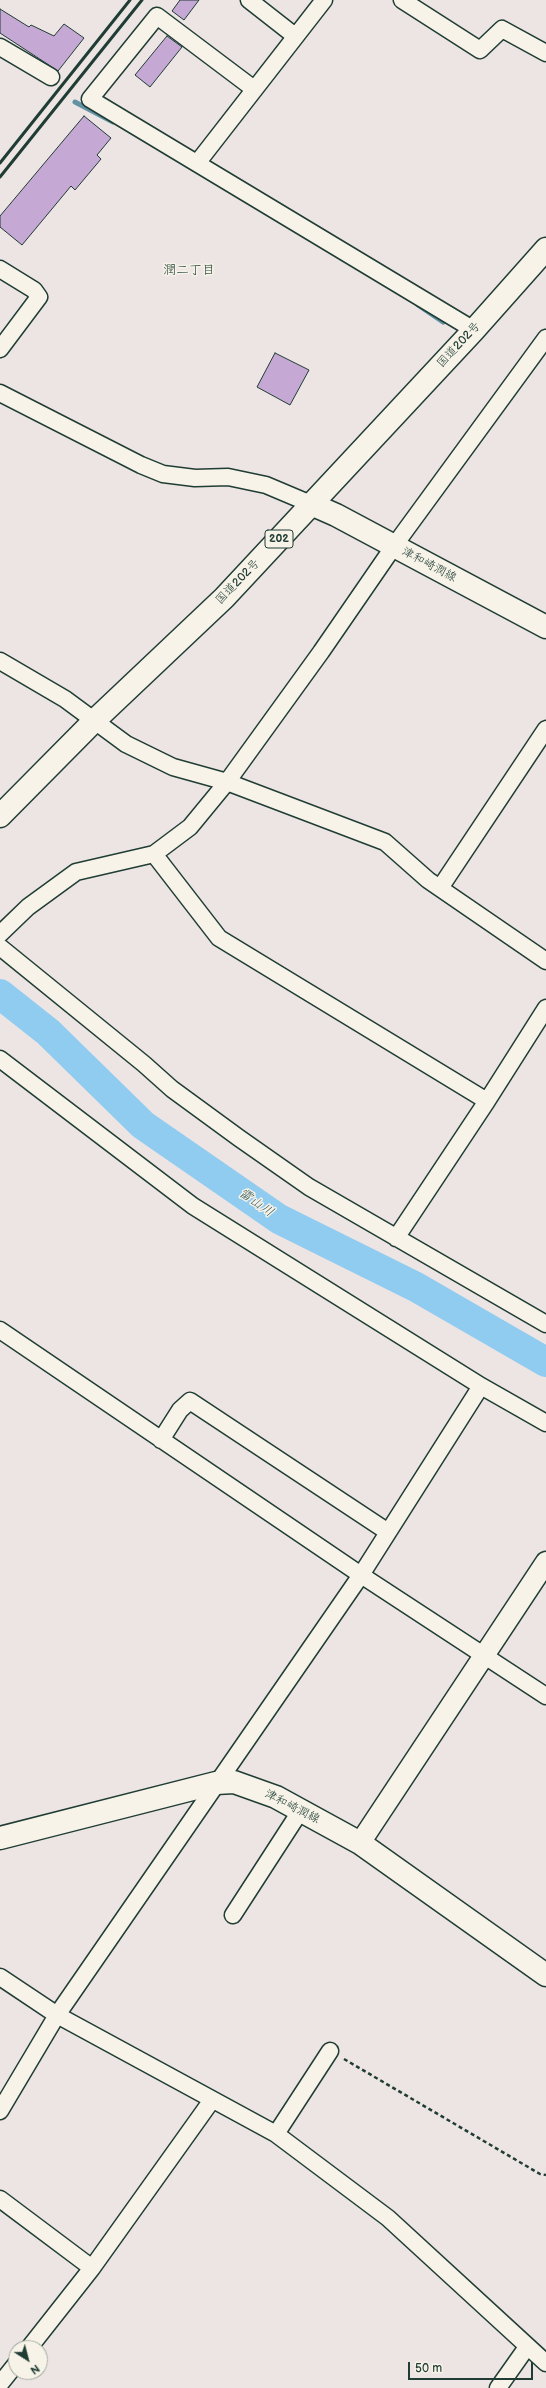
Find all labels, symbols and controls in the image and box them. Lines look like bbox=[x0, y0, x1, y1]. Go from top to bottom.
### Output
district label: 潤二丁目 bbox=[163, 263, 215, 279]
street label: 国道202号 bbox=[434, 319, 484, 371]
road number: 202 bbox=[265, 530, 293, 548]
street label: 津和崎潤線 bbox=[399, 545, 459, 585]
street label: 国道202号 bbox=[213, 556, 263, 608]
water label: 雷山川 bbox=[236, 1185, 276, 1221]
street label: 津和崎潤線 bbox=[262, 1787, 322, 1827]
north arrow bbox=[8, 2340, 48, 2380]
scale bar bbox=[410, 2354, 535, 2380]
text: 50 m bbox=[415, 2361, 442, 2376]
text: N bbox=[28, 2362, 42, 2377]

